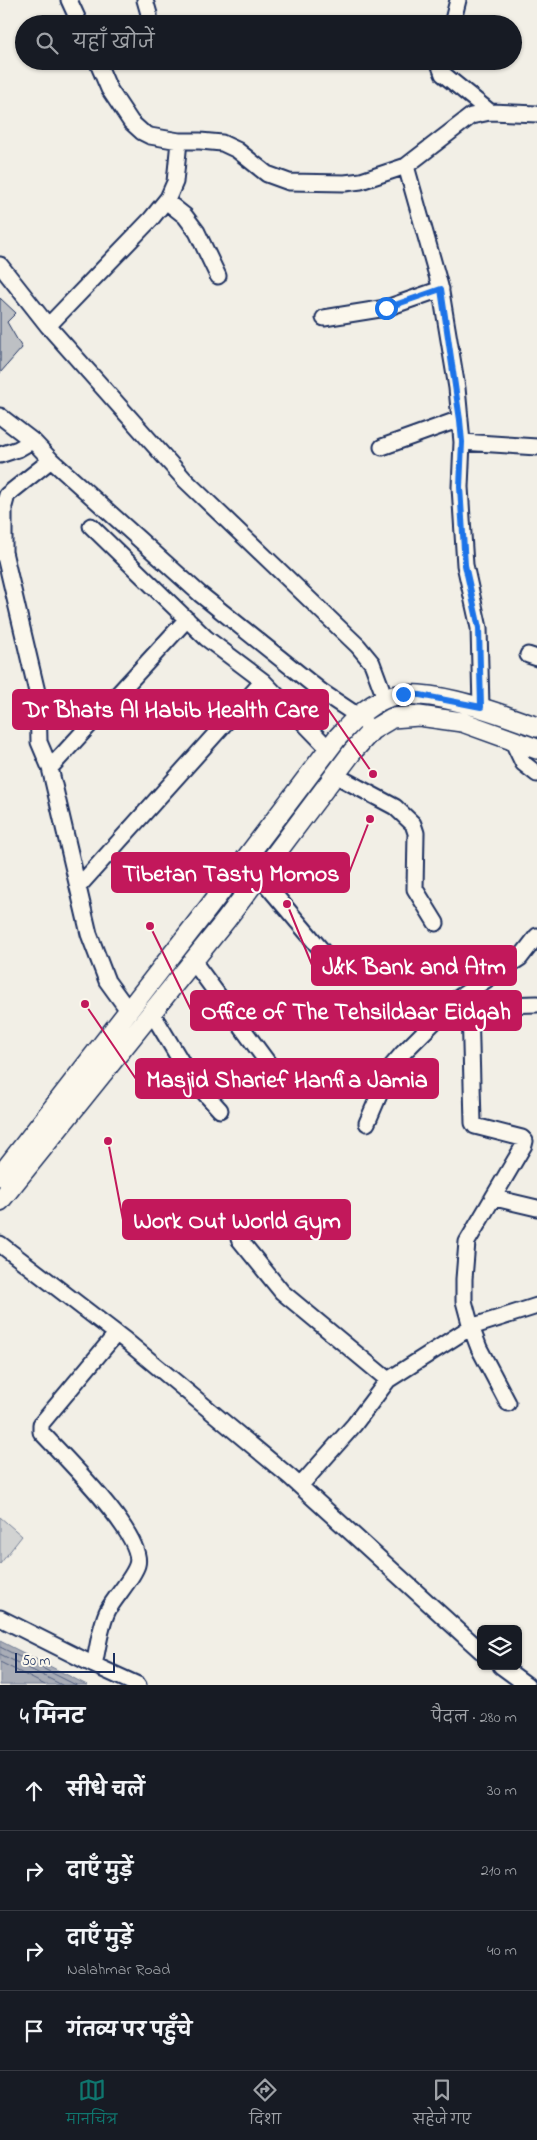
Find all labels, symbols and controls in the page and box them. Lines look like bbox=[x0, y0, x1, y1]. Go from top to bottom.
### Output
search box bbox=[15, 15, 522, 70]
icon: search bbox=[33, 29, 61, 57]
text: यहाँ खोजें bbox=[73, 30, 155, 57]
route start bbox=[375, 297, 398, 320]
route end bbox=[392, 683, 415, 706]
callout: Dr Bhats Al Habib Health Care bbox=[13, 690, 328, 729]
text: Dr Bhats Al Habib Health Care bbox=[22, 694, 320, 729]
callout: Tibetan Tasty Momos bbox=[112, 853, 349, 892]
text: Tibetan Tasty Momos bbox=[122, 858, 340, 894]
callout: J&K Bank and Atm bbox=[312, 946, 516, 985]
text: J&K Bank and Atm bbox=[322, 951, 506, 986]
callout: Office of The Tehsildaar Eidgah bbox=[191, 991, 521, 1030]
text: Office of The Tehsildaar Eidgah bbox=[201, 996, 511, 1032]
callout: Masjid Sharief Hanfia Jamia bbox=[136, 1059, 438, 1098]
text: Masjid Sharief Hanfia Jamia bbox=[146, 1064, 428, 1099]
callout: Work Out World Gym bbox=[123, 1200, 350, 1239]
text: Work Out World Gym bbox=[133, 1205, 341, 1241]
map controls bbox=[477, 1625, 522, 1670]
button: layers bbox=[477, 1625, 522, 1670]
scale bar bbox=[15, 1650, 115, 1673]
text: 50 m bbox=[22, 1651, 50, 1672]
text: 4 मिनट bbox=[20, 1703, 85, 1733]
text: पैदल · 280 m bbox=[431, 1706, 517, 1730]
icon: ahead bbox=[20, 1777, 48, 1805]
text: सीधे चलें bbox=[67, 1778, 145, 1805]
text: 30 m bbox=[487, 1779, 517, 1803]
icon: right bbox=[20, 1857, 48, 1885]
text: दाएँ मुड़ें bbox=[67, 1858, 133, 1885]
text: 210 m bbox=[481, 1859, 517, 1883]
text: दाएँ मुड़ें bbox=[67, 1926, 133, 1953]
icon: right bbox=[20, 1937, 48, 1965]
text: 40 m bbox=[487, 1939, 517, 1963]
text: Nalahmar Road bbox=[67, 1958, 170, 1982]
icon: arrive bbox=[20, 2017, 48, 2045]
text: गंतव्य पर पहुँचे bbox=[67, 2018, 192, 2045]
tab: मानचित्र bbox=[66, 2076, 117, 2135]
tab: दिशा bbox=[249, 2076, 281, 2135]
tab: सहेजे गए bbox=[413, 2076, 471, 2135]

